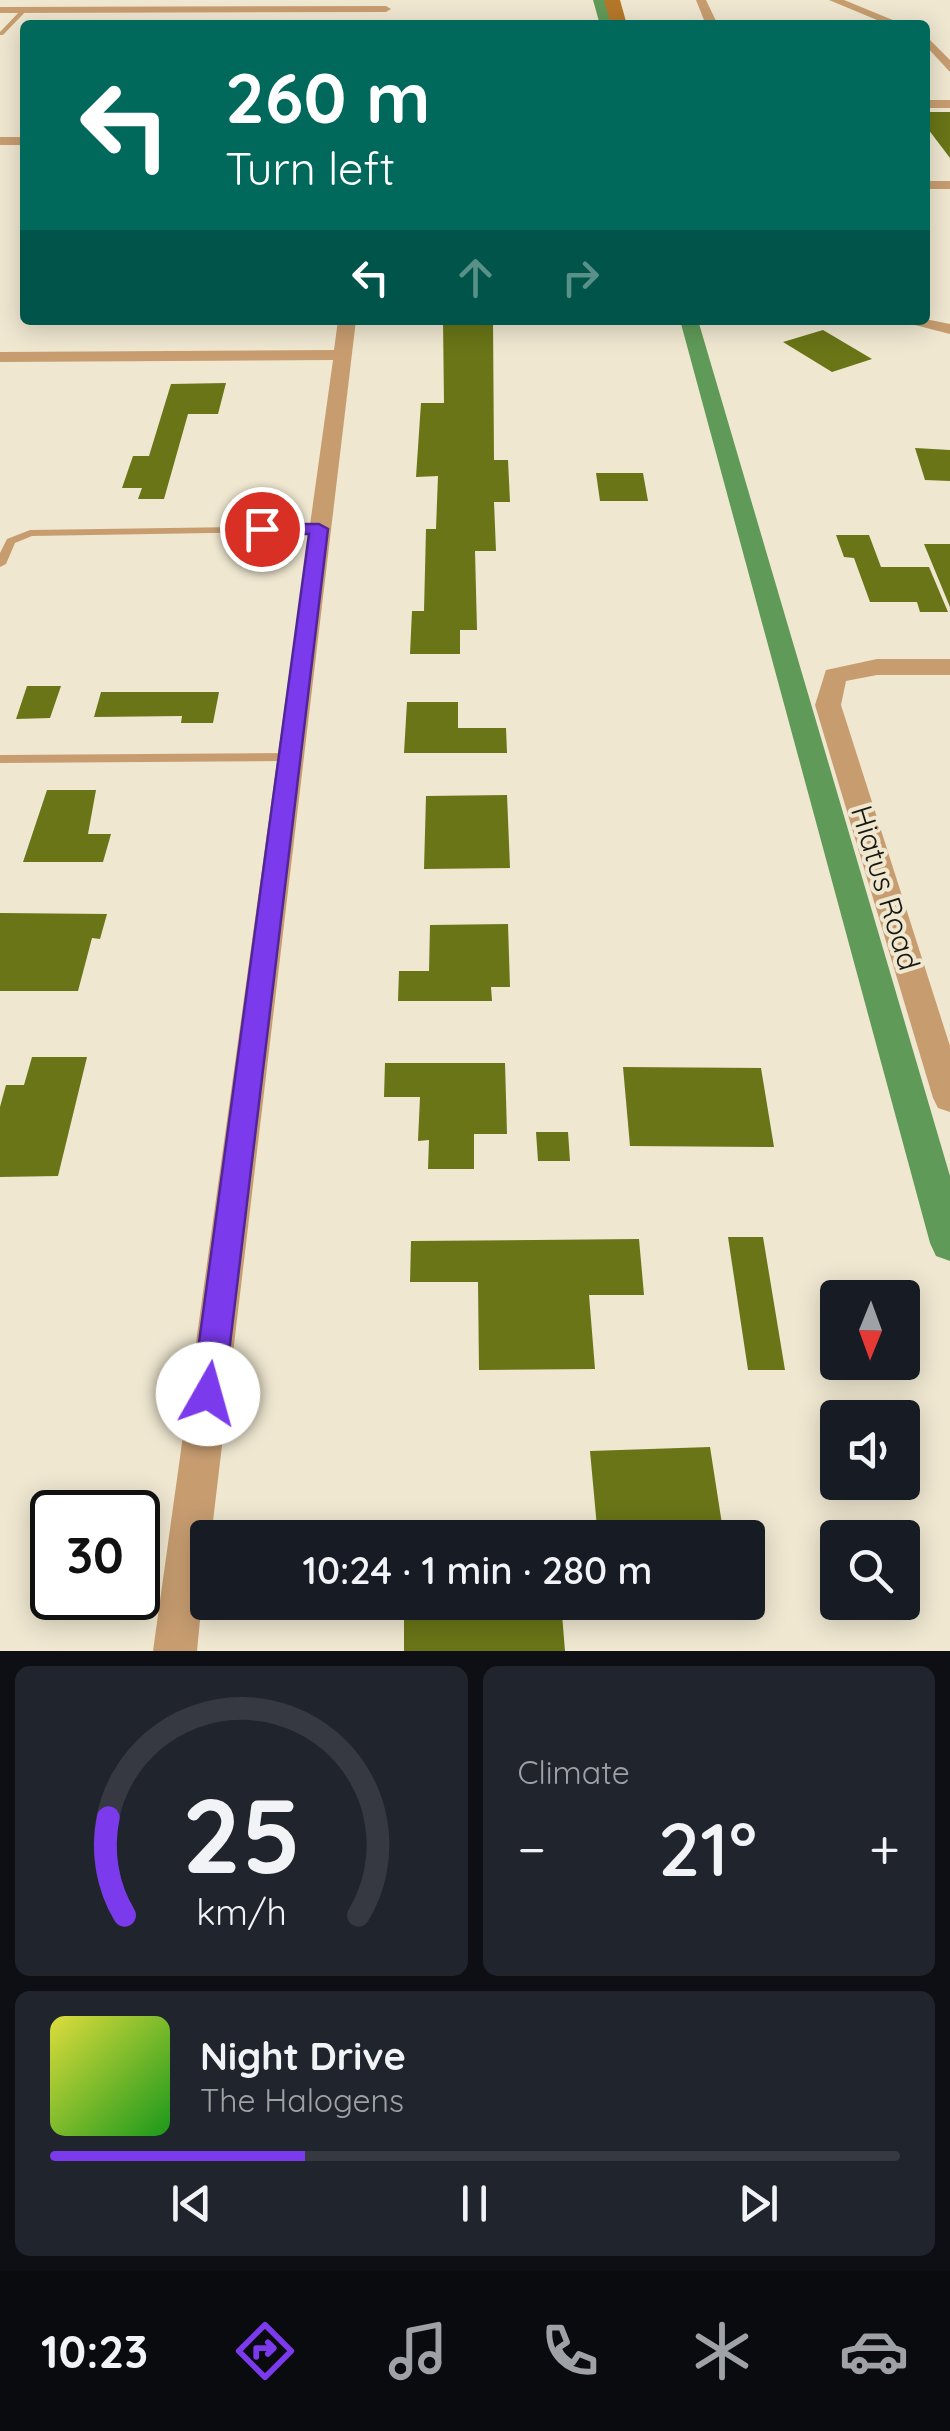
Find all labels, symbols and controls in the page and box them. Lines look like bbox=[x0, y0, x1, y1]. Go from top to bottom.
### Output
text: 260 m bbox=[225, 53, 431, 141]
icon: left bbox=[60, 60, 190, 190]
text: Turn left bbox=[225, 140, 395, 196]
icon: left bbox=[343, 250, 398, 305]
icon: ahead bbox=[448, 250, 503, 305]
icon: right bbox=[553, 250, 608, 305]
pin bbox=[220, 487, 305, 572]
icon: arrive bbox=[235, 502, 290, 557]
street label: Hiatus Road bbox=[843, 801, 929, 975]
north arrow bbox=[820, 1280, 920, 1380]
map controls bbox=[820, 1280, 920, 1620]
position arrow bbox=[156, 1342, 260, 1446]
button: sound bbox=[820, 1400, 920, 1500]
speed limit sign: 30 bbox=[30, 1490, 160, 1620]
button: search bbox=[820, 1520, 920, 1620]
text: 10:24 · 1 min · 280 m bbox=[302, 1546, 653, 1594]
text: Climate bbox=[518, 1752, 630, 1792]
text: 25 bbox=[182, 1769, 301, 1899]
text: 21° bbox=[658, 1801, 757, 1895]
text: − bbox=[518, 1814, 546, 1883]
text: + bbox=[869, 1814, 900, 1883]
text: km/h bbox=[196, 1889, 287, 1934]
text: Night Drive bbox=[200, 2032, 406, 2080]
text: The Halogens bbox=[200, 2080, 404, 2120]
icon: previous bbox=[164, 2176, 219, 2231]
icon: pause bbox=[447, 2176, 502, 2231]
icon: next bbox=[731, 2176, 786, 2231]
icon: directions bbox=[230, 2316, 300, 2386]
icon: music bbox=[383, 2316, 453, 2386]
icon: phone bbox=[535, 2316, 605, 2386]
icon: climate bbox=[687, 2316, 757, 2386]
icon: car bbox=[839, 2316, 909, 2386]
text: 10:23 bbox=[41, 2323, 148, 2379]

